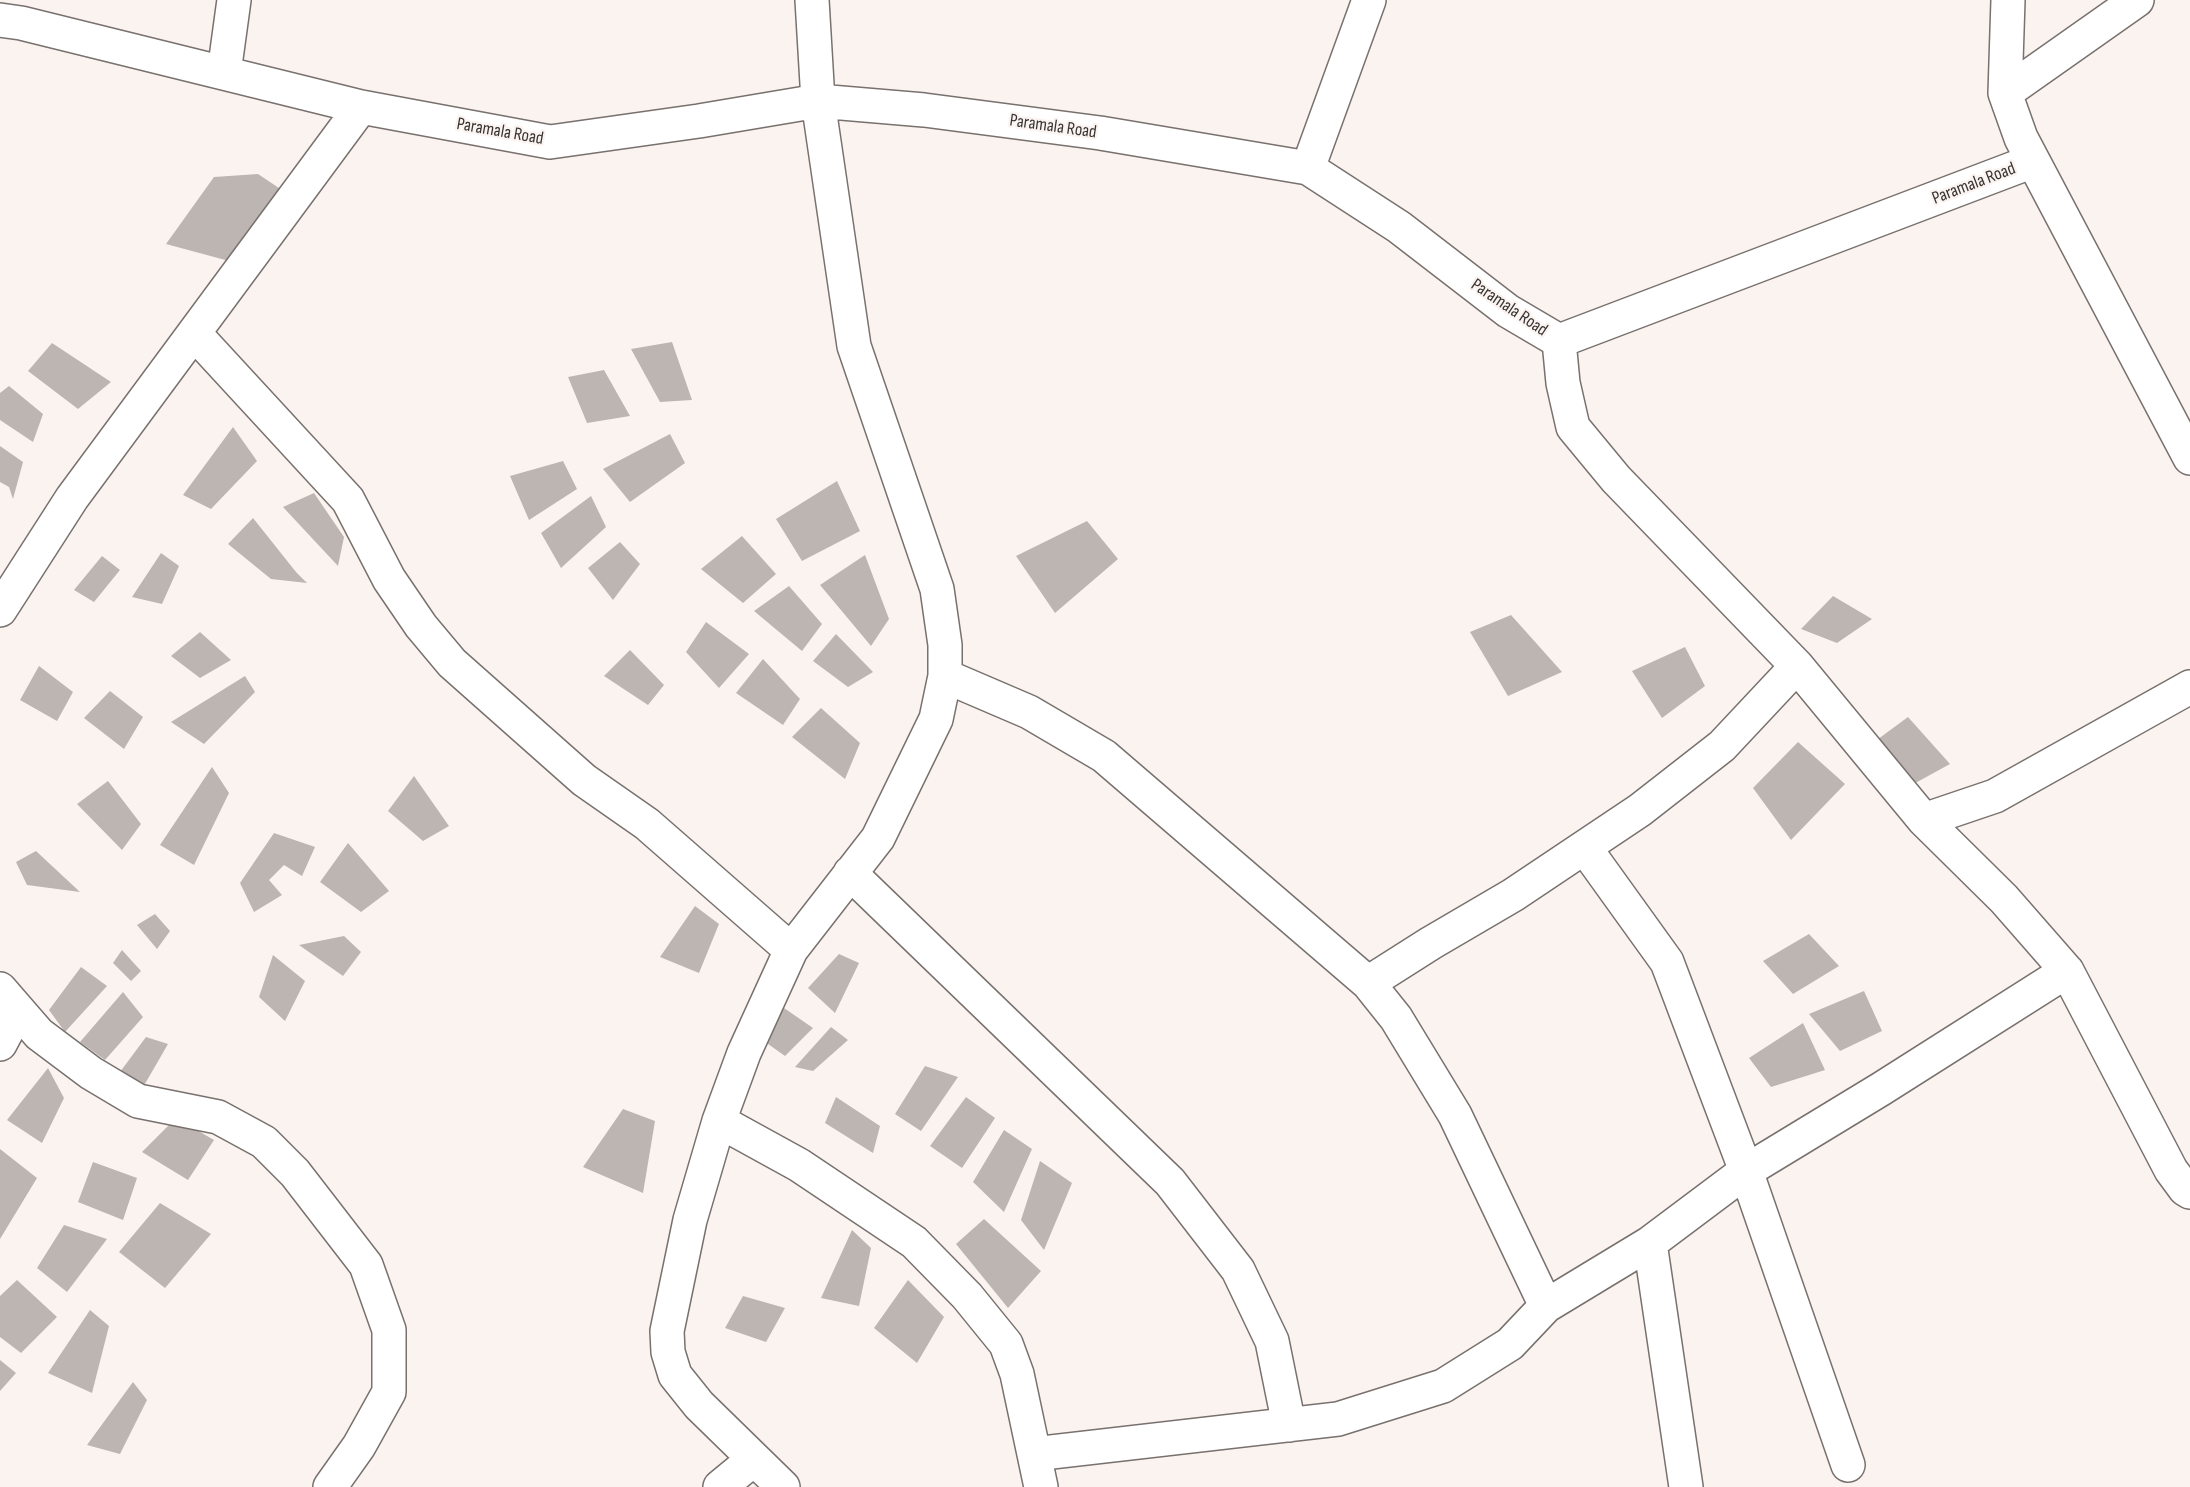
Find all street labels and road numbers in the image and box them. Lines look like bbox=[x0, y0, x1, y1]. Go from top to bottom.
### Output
street label: Paramala Road bbox=[1008, 110, 1098, 144]
street label: Paramala Road bbox=[455, 114, 545, 150]
street label: Paramala Road bbox=[1929, 158, 2019, 210]
street label: Paramala Road bbox=[1467, 275, 1551, 341]

